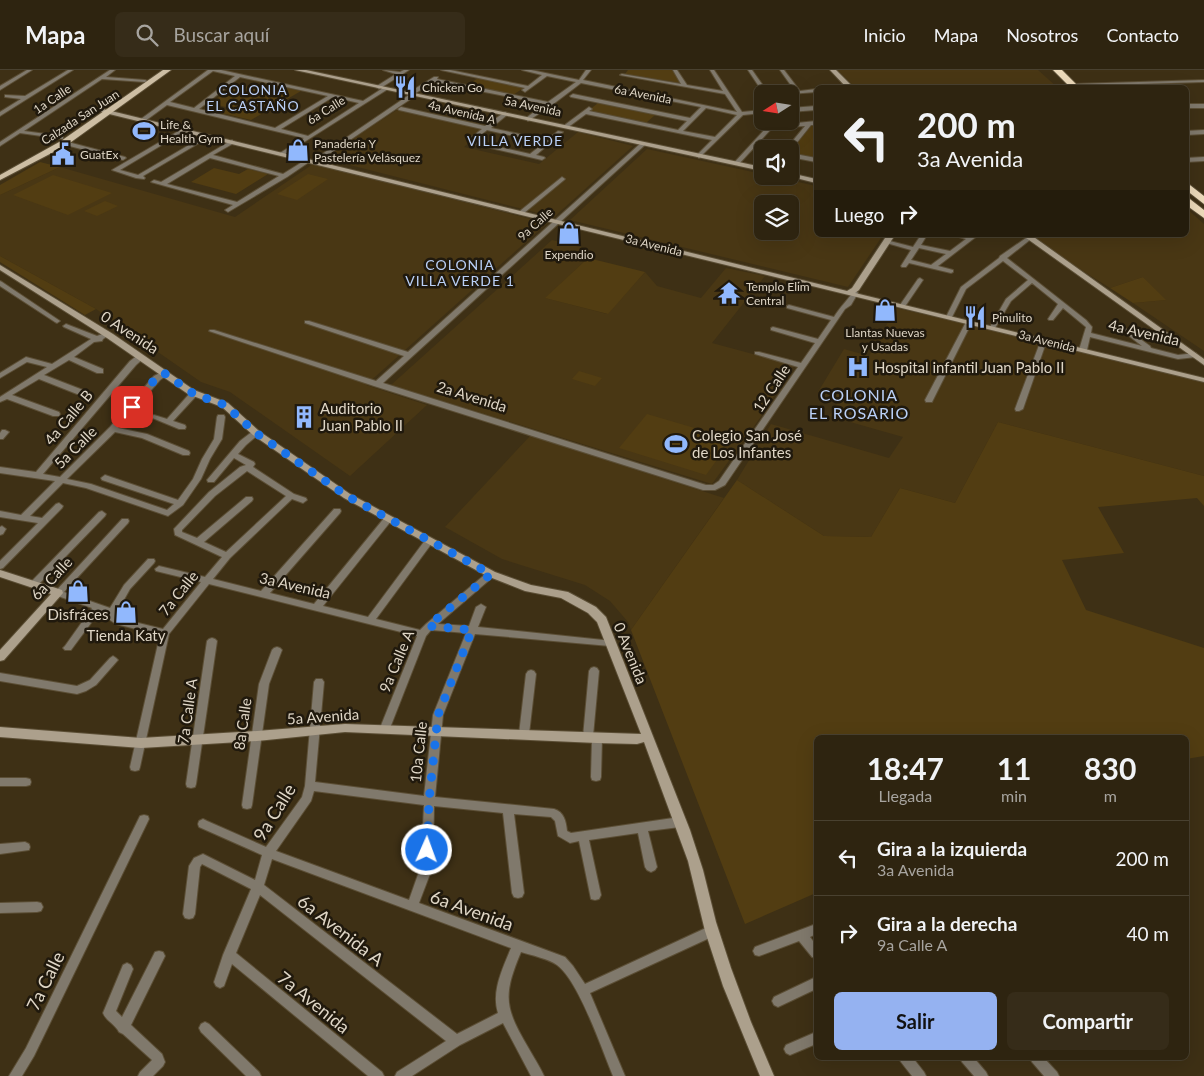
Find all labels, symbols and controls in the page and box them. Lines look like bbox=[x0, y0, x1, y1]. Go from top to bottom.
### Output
search box bbox=[115, 12, 465, 57]
text: Mapa bbox=[25, 20, 85, 49]
icon: search bbox=[133, 21, 161, 49]
text: Buscar aquí bbox=[173, 23, 269, 46]
text: Inicio bbox=[863, 24, 906, 46]
text: Mapa bbox=[934, 24, 978, 46]
text: Nosotros bbox=[1006, 24, 1078, 46]
text: Contacto bbox=[1106, 24, 1179, 46]
restaurant icon: Chicken Go bbox=[392, 74, 418, 100]
place label: Chicken Go bbox=[422, 80, 483, 95]
street label: 1a Calle bbox=[30, 81, 74, 117]
district label: COLONIA EL CASTAÑO bbox=[206, 81, 300, 114]
street label: 6a Avenida bbox=[613, 81, 673, 107]
north arrow bbox=[754, 85, 799, 130]
map controls bbox=[754, 85, 799, 240]
street label: Calzada San Juan bbox=[38, 86, 122, 148]
street label: 6a Calle bbox=[304, 93, 348, 127]
street label: 5a Avenida bbox=[503, 93, 563, 119]
street label: 4a Avenida A bbox=[427, 97, 498, 127]
text: 200 m bbox=[917, 103, 1016, 145]
icon: left bbox=[834, 105, 899, 170]
place label: Life & Health Gym bbox=[160, 117, 223, 146]
sports icon: Life & Health Gym bbox=[131, 118, 157, 144]
district label: VILLA VERDE bbox=[467, 132, 563, 149]
place label: Panadería Y Pastelería Velásquez bbox=[314, 136, 421, 165]
shop icon: Panadería Y Pastelería Velásquez bbox=[285, 137, 311, 163]
button: sound bbox=[754, 140, 799, 185]
public building icon: GuatEx bbox=[50, 141, 76, 167]
text: 3a Avenida bbox=[917, 145, 1023, 172]
place label: GuatEx bbox=[80, 147, 118, 162]
button: layers bbox=[754, 195, 799, 240]
icon: right bbox=[894, 200, 922, 228]
text: Luego bbox=[834, 203, 884, 226]
street label: 9a Calle bbox=[514, 204, 556, 244]
shop icon: Expendio bbox=[556, 220, 582, 246]
street label: 3a Avenida bbox=[624, 231, 684, 259]
place label: Expendio bbox=[544, 247, 594, 262]
district label: COLONIA VILLA VERDE 1 bbox=[405, 256, 515, 289]
place label: Templo Elim Central bbox=[746, 279, 810, 308]
temple icon: Templo Elim Central bbox=[716, 280, 742, 306]
shop icon: Llantas Nuevas y Usadas bbox=[872, 297, 898, 323]
restaurant icon: Pinulito bbox=[962, 304, 988, 330]
street label: 0 Avenida bbox=[98, 307, 162, 357]
place label: Pinulito bbox=[992, 310, 1032, 325]
street label: 4a Avenida bbox=[1107, 315, 1181, 349]
place label: Llantas Nuevas y Usadas bbox=[845, 325, 925, 354]
street label: 3a Avenida bbox=[1017, 327, 1077, 355]
hospital icon: Hospital infantil Juan Pablo II bbox=[845, 354, 871, 380]
place label: Hospital infantil Juan Pablo II bbox=[874, 358, 1064, 376]
street label: 12 Calle bbox=[749, 361, 794, 415]
street label: 2a Avenida bbox=[435, 377, 509, 415]
district label: COLONIA EL ROSARIO bbox=[809, 385, 909, 422]
street label: 4a Calle B bbox=[40, 386, 96, 448]
pin bbox=[111, 386, 153, 428]
icon: arrive bbox=[118, 393, 146, 421]
place label: Auditorio Juan Pablo II bbox=[320, 399, 403, 434]
building icon: Auditorio Juan Pablo II bbox=[291, 404, 317, 430]
street label: 5a Calle bbox=[50, 422, 100, 472]
place label: Colegio San José de Los Infantes bbox=[692, 426, 802, 461]
sports icon: Colegio San José de Los Infantes bbox=[663, 431, 689, 457]
street label: 6a Calle bbox=[27, 553, 76, 603]
street label: 7a Calle bbox=[154, 567, 202, 619]
street label: 3a Avenida bbox=[258, 568, 332, 602]
shop icon: Disfráces bbox=[65, 578, 91, 604]
shop icon: Tienda Katy bbox=[113, 599, 139, 625]
place label: Disfráces bbox=[48, 605, 108, 623]
street label: 0 Avenida bbox=[611, 620, 651, 686]
place label: Tienda Katy bbox=[87, 626, 166, 644]
street label: 9a Calle A bbox=[375, 626, 418, 695]
street label: 7a Calle A bbox=[173, 676, 201, 745]
street label: 8a Calle bbox=[229, 697, 255, 751]
street label: 5a Avenida bbox=[286, 704, 360, 728]
street label: 10a Calle bbox=[406, 721, 430, 783]
text: 18:47 bbox=[867, 750, 944, 786]
text: 11 bbox=[997, 750, 1031, 786]
text: 830 bbox=[1084, 750, 1136, 786]
street label: 9a Calle bbox=[248, 779, 300, 845]
text: Llegada bbox=[879, 786, 932, 805]
text: min bbox=[1001, 786, 1027, 805]
text: m bbox=[1104, 786, 1117, 805]
position arrow bbox=[400, 823, 452, 875]
text: Gira a la izquierda bbox=[877, 837, 1027, 860]
icon: left bbox=[834, 844, 862, 872]
text: 200 m bbox=[1115, 847, 1169, 870]
text: 3a Avenida bbox=[877, 860, 954, 879]
street label: 6a Avenida bbox=[427, 885, 517, 935]
street label: 6a Avenida A bbox=[294, 890, 389, 971]
text: Gira a la derecha bbox=[877, 912, 1017, 935]
icon: right bbox=[834, 919, 862, 947]
text: 40 m bbox=[1126, 922, 1169, 945]
text: 9a Calle A bbox=[877, 935, 947, 954]
street label: 7a Calle bbox=[21, 948, 69, 1014]
street label: 7a Avenida bbox=[273, 966, 355, 1038]
button: Salir bbox=[834, 992, 997, 1050]
button: Compartir bbox=[1007, 992, 1169, 1050]

